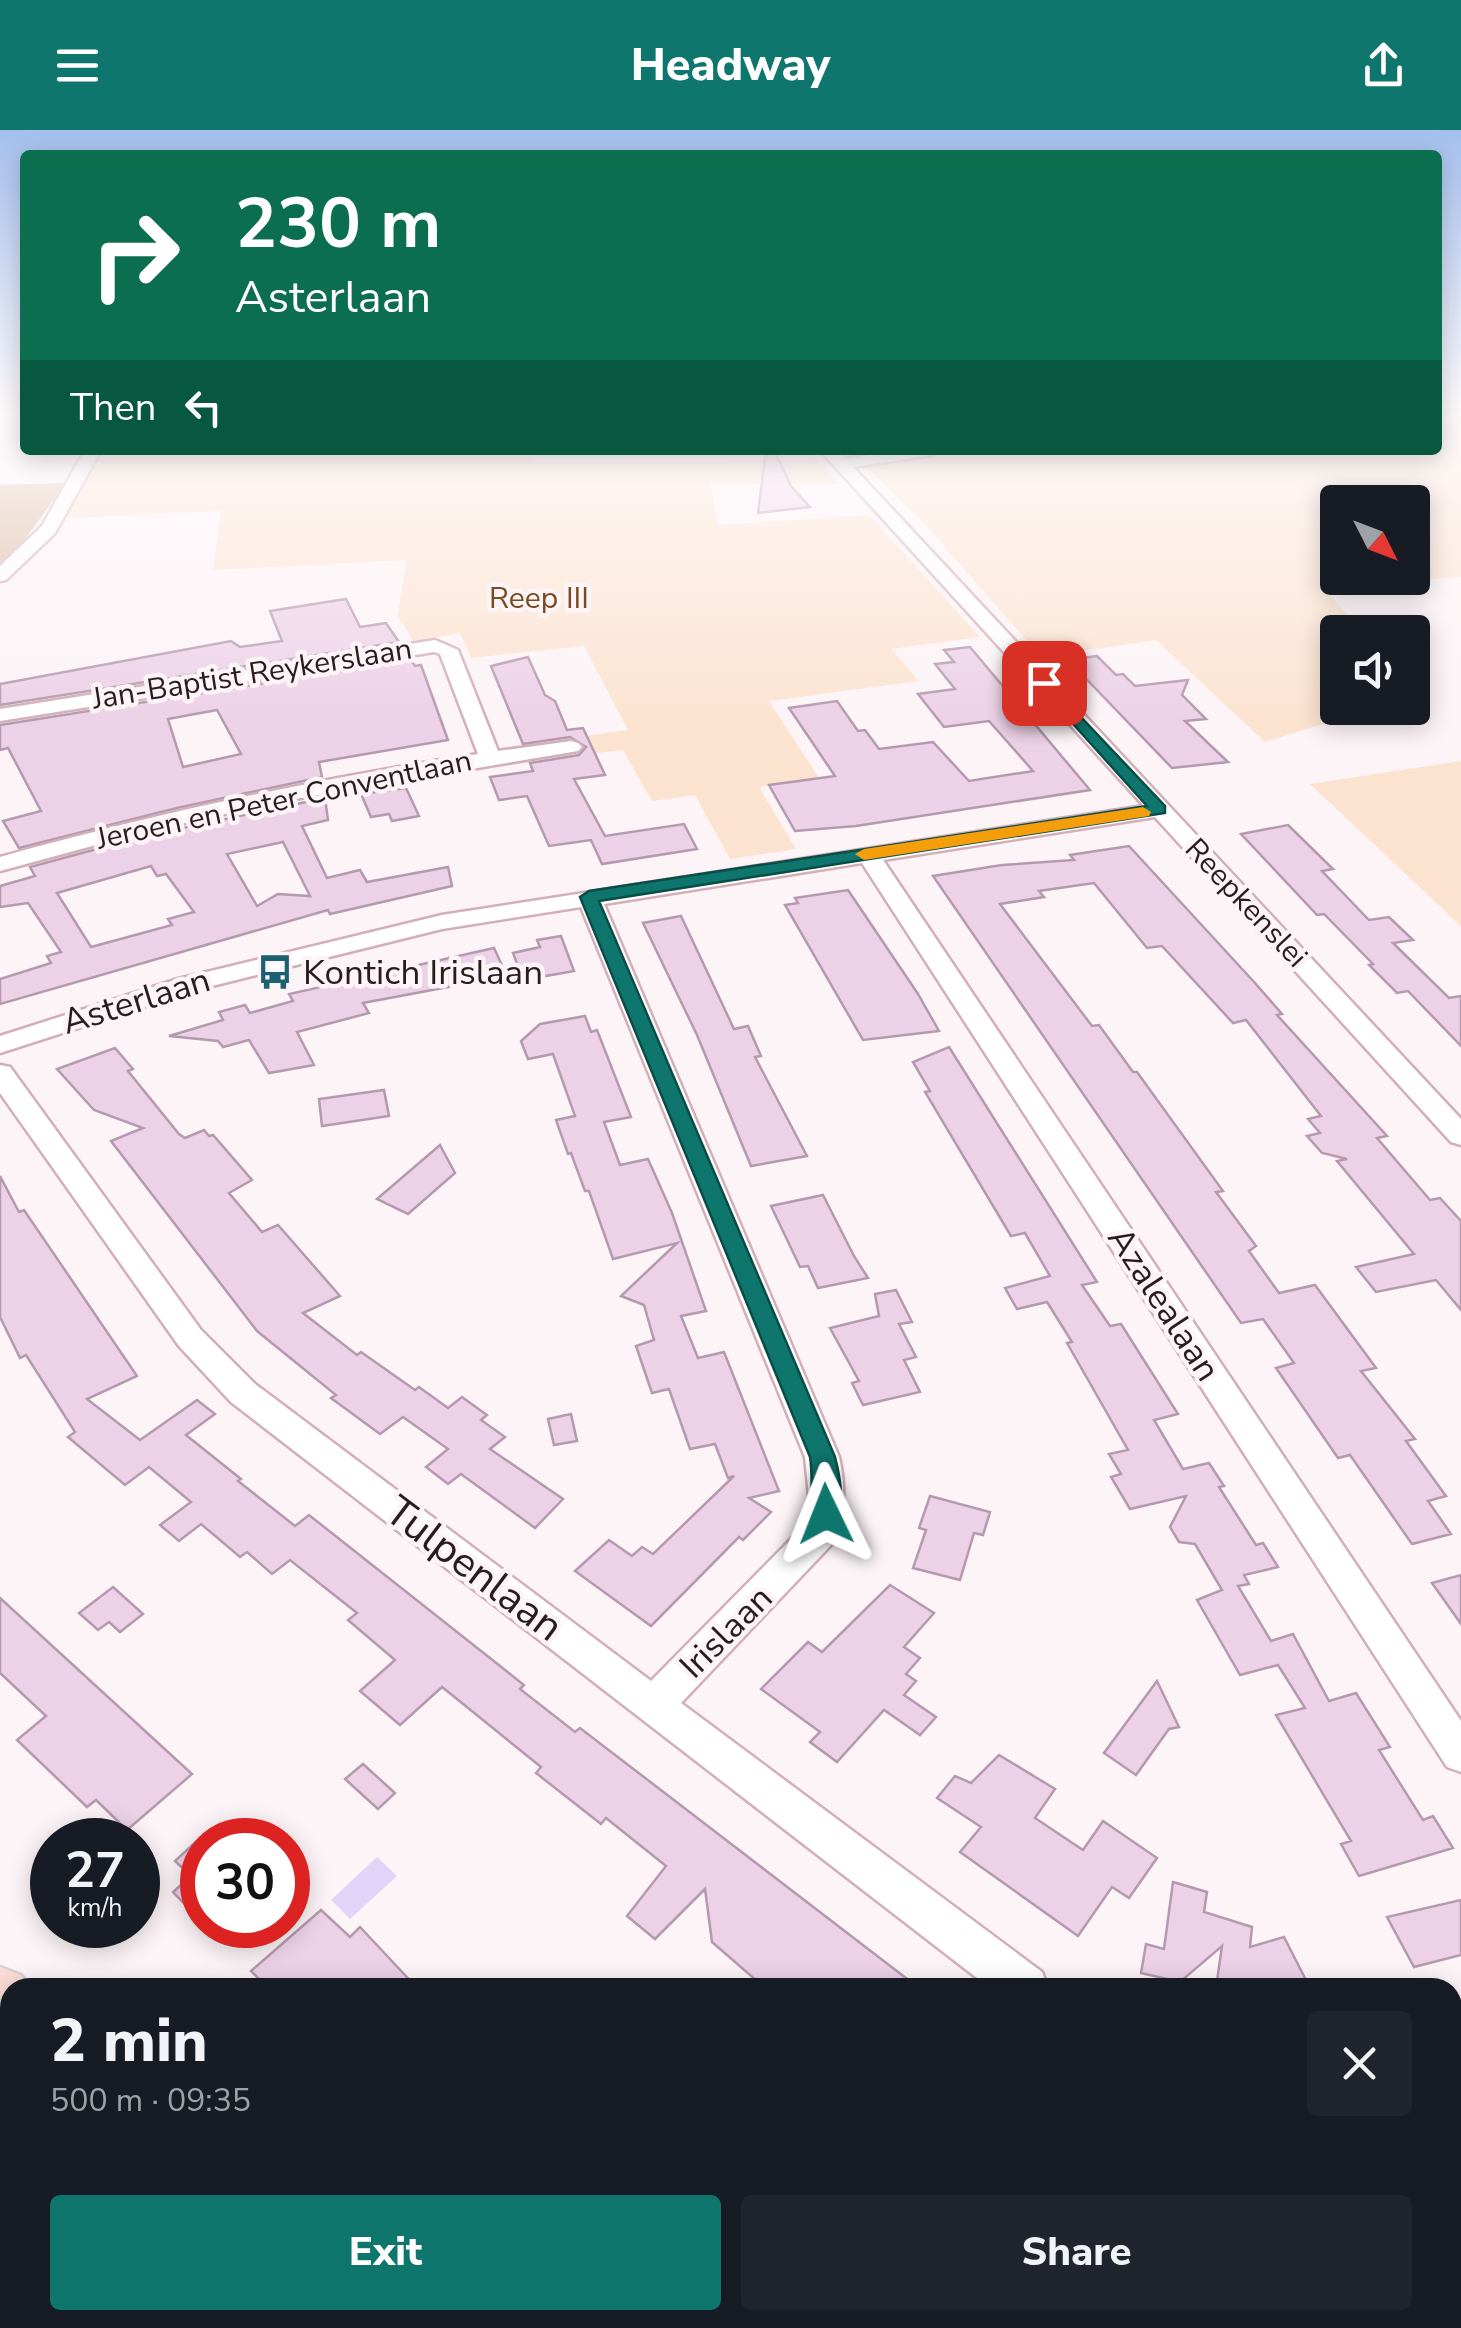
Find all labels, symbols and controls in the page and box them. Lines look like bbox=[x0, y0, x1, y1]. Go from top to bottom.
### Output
text: Headway bbox=[631, 35, 830, 96]
icon: menu bbox=[50, 38, 105, 93]
icon: share bbox=[1356, 38, 1411, 93]
text: 230 m bbox=[235, 176, 441, 272]
icon: right bbox=[70, 190, 200, 320]
text: Asterlaan bbox=[235, 267, 431, 328]
icon: left bbox=[176, 380, 231, 435]
text: Then bbox=[70, 382, 156, 433]
north arrow bbox=[1320, 485, 1430, 595]
map controls bbox=[1320, 485, 1430, 725]
park label: Reep III bbox=[489, 578, 589, 619]
button: sound bbox=[1320, 615, 1430, 725]
street label: Jan-Baptist Reykerslaan bbox=[88, 628, 415, 720]
pin bbox=[1002, 641, 1087, 726]
icon: arrive bbox=[1017, 656, 1072, 711]
street label: Jeroen en Peter Conventlaan bbox=[92, 740, 475, 860]
street label: Reepkenslei bbox=[1175, 829, 1317, 977]
place label: Kontich Irislaan bbox=[303, 949, 543, 996]
bus stop icon: Kontich Irislaan bbox=[256, 953, 294, 991]
street label: Asterlaan bbox=[56, 956, 216, 1046]
street label: Azalealaan bbox=[1097, 1218, 1231, 1390]
position arrow bbox=[774, 1462, 878, 1566]
street label: Tulpenlaan bbox=[373, 1483, 575, 1655]
street label: Irislaan bbox=[669, 1575, 783, 1689]
speed limit sign: 30 bbox=[180, 1818, 310, 1948]
text: 27 bbox=[65, 1836, 125, 1905]
text: km/h bbox=[67, 1891, 123, 1925]
text: 2 min bbox=[50, 2000, 208, 2082]
button: close bbox=[1307, 2011, 1412, 2116]
text: 500 m · 09:35 bbox=[50, 2079, 251, 2122]
button: Exit bbox=[50, 2195, 721, 2310]
button: Share bbox=[741, 2195, 1412, 2310]

